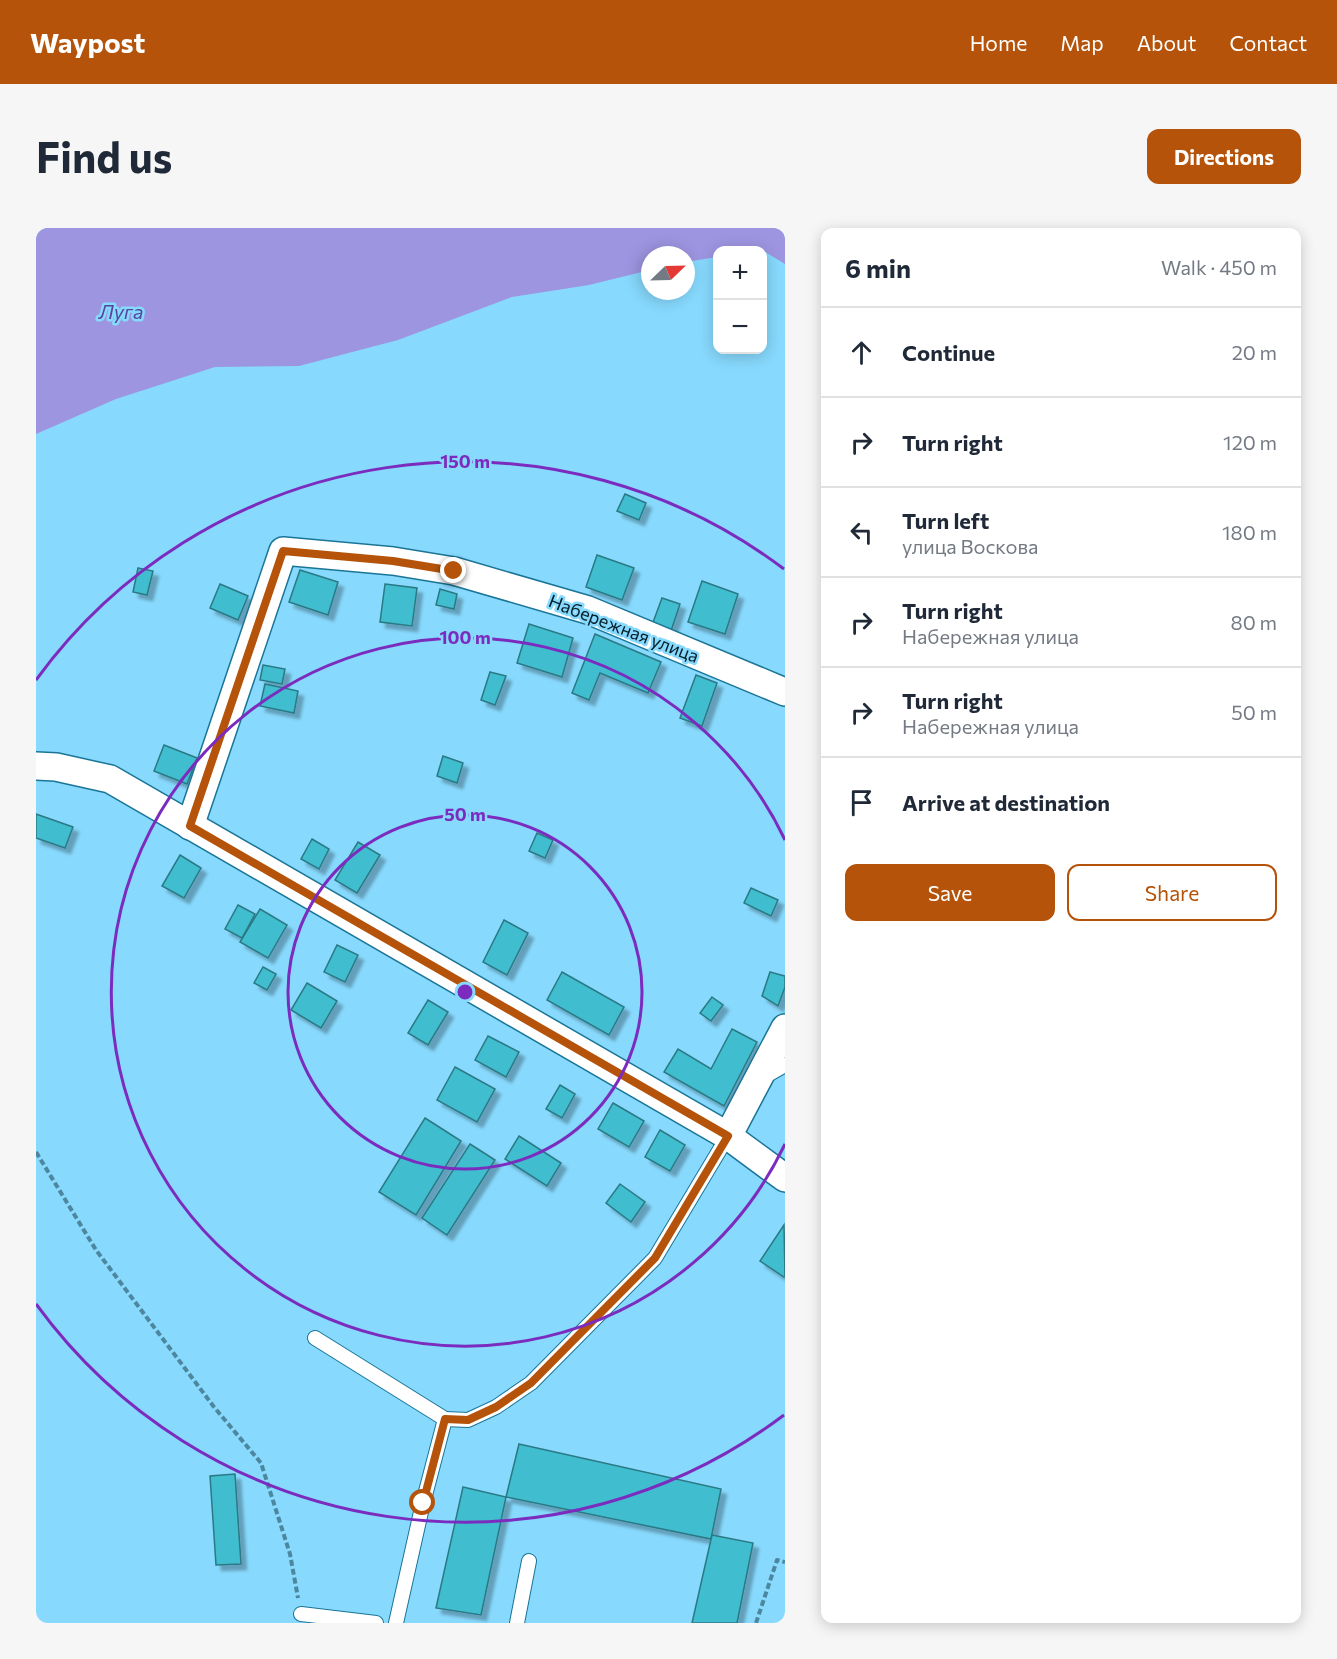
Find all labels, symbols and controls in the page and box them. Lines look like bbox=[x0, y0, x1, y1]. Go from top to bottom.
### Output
text: Waypost bbox=[30, 25, 145, 59]
text: Home bbox=[970, 30, 1027, 55]
text: Map bbox=[1060, 30, 1104, 55]
text: About bbox=[1137, 30, 1196, 55]
text: Contact bbox=[1229, 30, 1307, 55]
button: Directions bbox=[1147, 129, 1301, 184]
text: Find us bbox=[36, 130, 172, 182]
north arrow bbox=[641, 246, 695, 300]
map controls bbox=[713, 246, 767, 354]
button: + bbox=[713, 246, 767, 300]
text: 6 min bbox=[845, 252, 911, 283]
text: Walk · 450 m bbox=[1161, 255, 1277, 279]
water label: Луга bbox=[98, 299, 143, 323]
button: − bbox=[713, 300, 767, 354]
icon: ahead bbox=[845, 336, 878, 369]
text: Continue bbox=[902, 339, 995, 366]
text: 20 m bbox=[1232, 340, 1277, 364]
icon: right bbox=[845, 426, 878, 459]
text: Turn right bbox=[902, 429, 1003, 456]
text: 120 m bbox=[1223, 430, 1277, 454]
text: 150 m bbox=[440, 450, 490, 472]
text: Turn left bbox=[902, 507, 989, 534]
icon: left bbox=[845, 516, 878, 549]
text: 180 m bbox=[1222, 520, 1277, 544]
text: улица Воскова bbox=[902, 534, 1038, 558]
route end bbox=[440, 557, 466, 583]
street label: Набережная улица bbox=[546, 589, 702, 667]
text: Turn right bbox=[902, 597, 1003, 624]
icon: right bbox=[845, 606, 878, 639]
text: 80 m bbox=[1231, 610, 1277, 634]
text: Набережная улица bbox=[902, 624, 1079, 648]
text: 100 m bbox=[439, 626, 491, 648]
text: Turn right bbox=[902, 687, 1003, 714]
icon: right bbox=[845, 696, 878, 729]
text: 50 m bbox=[1231, 700, 1277, 724]
text: Набережная улица bbox=[902, 714, 1079, 738]
icon: arrive bbox=[845, 786, 878, 819]
text: Arrive at destination bbox=[902, 789, 1110, 816]
text: 50 m bbox=[444, 803, 486, 825]
button: Save bbox=[845, 864, 1055, 921]
button: Share bbox=[1067, 864, 1277, 921]
centre of rings bbox=[455, 982, 475, 1002]
route start bbox=[409, 1489, 435, 1515]

